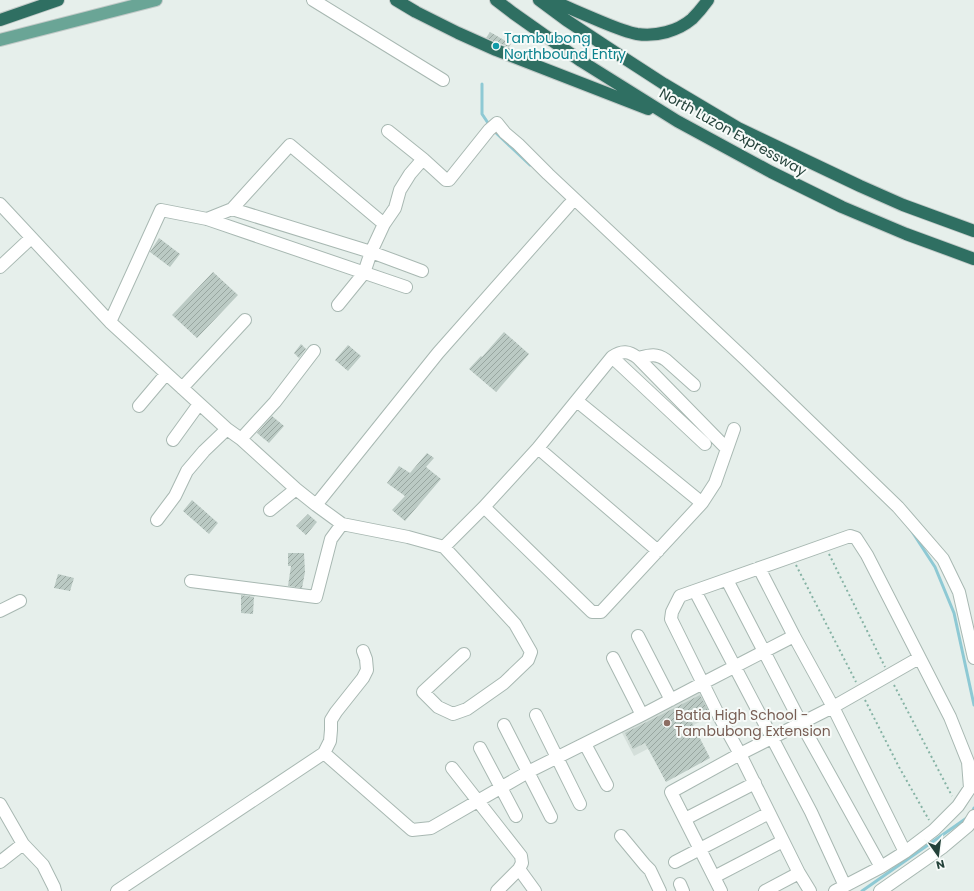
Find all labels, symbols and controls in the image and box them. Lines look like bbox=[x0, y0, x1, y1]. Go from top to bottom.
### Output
place label: Tambubong Northbound Entry bbox=[504, 28, 626, 64]
marker: Tambubong Northbound Entry bbox=[491, 41, 501, 51]
street label: North Luzon Expressway bbox=[656, 83, 810, 181]
place label: Batia High School - Tambubong Extension bbox=[675, 705, 831, 741]
marker: Batia High School - Tambubong Extension bbox=[662, 718, 672, 728]
north arrow bbox=[918, 835, 958, 875]
text: N bbox=[934, 856, 946, 873]

